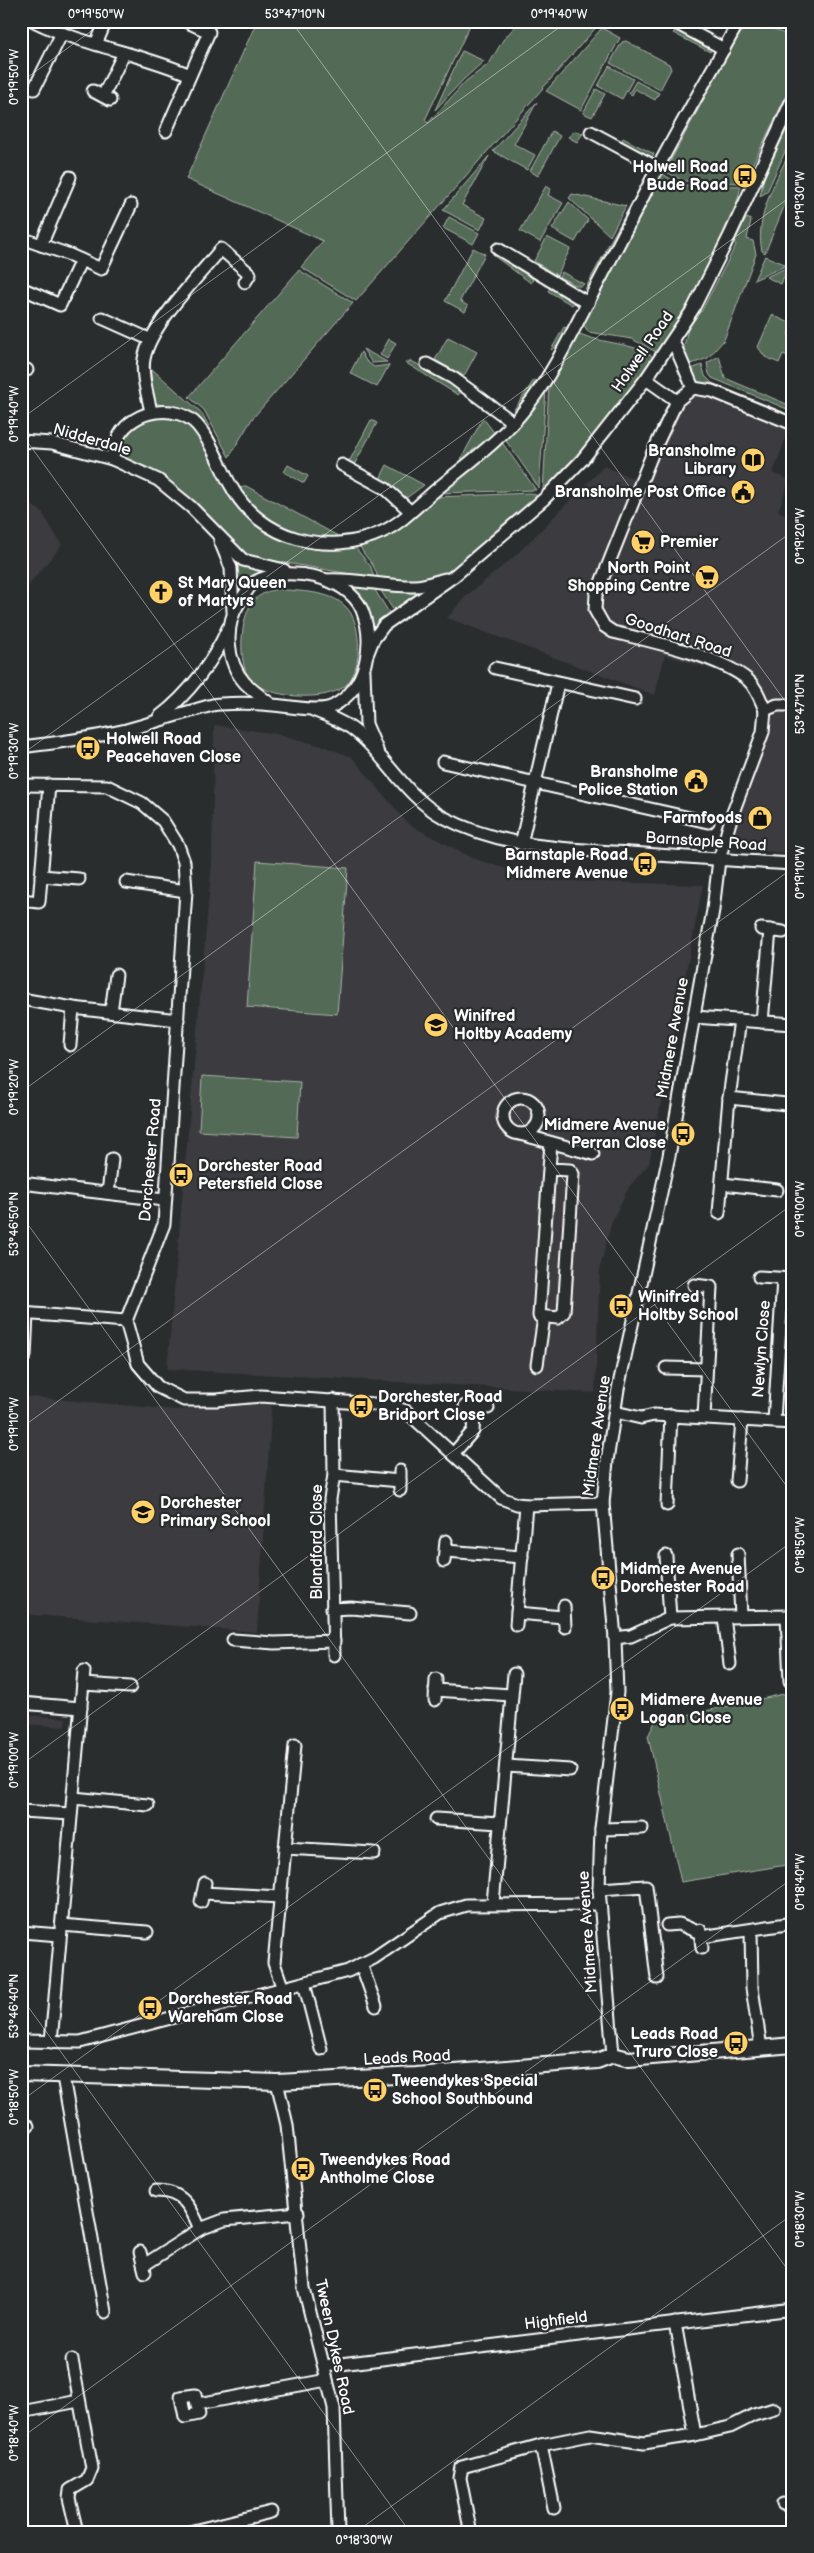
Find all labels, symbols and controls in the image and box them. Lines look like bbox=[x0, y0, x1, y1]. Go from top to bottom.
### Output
text: 0°19'50"W bbox=[68, 7, 124, 22]
text: 53°47'10"N bbox=[265, 7, 325, 22]
text: 0°19'40"W bbox=[531, 7, 587, 22]
text: 0°19'50"W bbox=[7, 49, 22, 105]
place label: Holwell Road Bude Road bbox=[633, 158, 728, 195]
bus stop icon: Holwell Road Bude Road bbox=[732, 163, 758, 189]
text: 0°19'30"W bbox=[793, 171, 808, 227]
street label: Holwell Road bbox=[608, 308, 678, 396]
text: 0°19'40"W bbox=[7, 386, 22, 442]
street label: Nidderdale bbox=[51, 420, 134, 460]
place label: Bransholme Library bbox=[648, 442, 737, 479]
library icon: Bransholme Library bbox=[740, 447, 766, 473]
public building icon: Bransholme Post Office bbox=[730, 479, 756, 505]
place label: Bransholme Post Office bbox=[555, 483, 726, 502]
text: 0°19'20"W bbox=[793, 508, 808, 564]
supermarket icon: Premier bbox=[630, 529, 656, 555]
place label: Premier bbox=[660, 533, 719, 552]
place label: North Point Shopping Centre bbox=[568, 559, 691, 596]
supermarket icon: North Point Shopping Centre bbox=[694, 564, 720, 590]
place label: St Mary Queen of Martyrs bbox=[178, 574, 287, 611]
church icon: St Mary Queen of Martyrs bbox=[148, 579, 174, 605]
street label: Goodhart Road bbox=[622, 610, 734, 662]
text: 53°47'10"N bbox=[793, 674, 808, 734]
text: 0°19'30"W bbox=[7, 723, 22, 779]
place label: Holwell Road Peacehaven Close bbox=[106, 730, 241, 767]
bus stop icon: Holwell Road Peacehaven Close bbox=[75, 735, 101, 761]
place label: Bransholme Police Station bbox=[578, 763, 678, 800]
public building icon: Bransholme Police Station bbox=[683, 768, 709, 794]
shop icon: Farmfoods bbox=[747, 805, 773, 831]
place label: Farmfoods bbox=[663, 809, 742, 828]
street label: Barnstaple Road bbox=[645, 828, 767, 856]
text: 0°19'10"W bbox=[793, 845, 808, 899]
place label: Barnstaple Road Midmere Avenue bbox=[505, 846, 628, 883]
bus stop icon: Barnstaple Road Midmere Avenue bbox=[632, 851, 658, 877]
street label: Midmere Avenue bbox=[653, 976, 693, 1100]
place label: Winifred Holtby Academy bbox=[454, 1007, 573, 1044]
school or university icon: Winifred Holtby Academy bbox=[423, 1012, 449, 1038]
text: 0°19'20"W bbox=[7, 1059, 22, 1115]
street label: Dorchester Road bbox=[136, 1098, 166, 1222]
place label: Midmere Avenue Perran Close bbox=[544, 1116, 666, 1153]
bus stop icon: Midmere Avenue Perran Close bbox=[670, 1121, 696, 1147]
place label: Dorchester Road Petersfield Close bbox=[198, 1157, 323, 1194]
bus stop icon: Dorchester Road Petersfield Close bbox=[168, 1162, 194, 1188]
text: 0°19'00"W bbox=[793, 1181, 808, 1237]
text: 53°46'50"N bbox=[7, 1192, 22, 1256]
place label: Winifred Holtby School bbox=[638, 1288, 738, 1325]
bus stop icon: Winifred Holtby School bbox=[608, 1293, 634, 1319]
street label: Newlyn Close bbox=[749, 1299, 775, 1398]
street label: Midmere Avenue bbox=[579, 1374, 615, 1498]
place label: Dorchester Road Bridport Close bbox=[378, 1388, 502, 1425]
bus stop icon: Dorchester Road Bridport Close bbox=[348, 1393, 374, 1419]
text: 0°19'10"W bbox=[7, 1397, 22, 1451]
street label: Blandford Close bbox=[308, 1484, 327, 1600]
place label: Dorchester Primary School bbox=[160, 1494, 270, 1531]
school or university icon: Dorchester Primary School bbox=[130, 1499, 156, 1525]
text: 0°18'50"W bbox=[793, 1517, 808, 1573]
place label: Midmere Avenue Dorchester Road bbox=[620, 1560, 744, 1597]
bus stop icon: Midmere Avenue Dorchester Road bbox=[590, 1565, 616, 1591]
place label: Midmere Avenue Logan Close bbox=[640, 1691, 762, 1728]
bus stop icon: Midmere Avenue Logan Close bbox=[609, 1696, 635, 1722]
text: 0°19'00"W bbox=[7, 1732, 22, 1788]
text: 0°18'40"W bbox=[793, 1854, 808, 1910]
street label: Midmere Avenue bbox=[574, 1870, 602, 1994]
text: 53°46'40"N bbox=[7, 1974, 22, 2038]
place label: Dorchester Road Wareham Close bbox=[168, 1990, 292, 2027]
bus stop icon: Dorchester Road Wareham Close bbox=[137, 1995, 163, 2021]
place label: Leads Road Truro Close bbox=[631, 2025, 718, 2062]
bus stop icon: Leads Road Truro Close bbox=[723, 2030, 749, 2056]
street label: Leads Road bbox=[363, 2046, 451, 2070]
text: 0°18'50"W bbox=[7, 2069, 22, 2125]
place label: Tweendykes Special School Southbound bbox=[392, 2072, 538, 2109]
bus stop icon: Tweendykes Special School Southbound bbox=[362, 2077, 388, 2103]
place label: Tweendykes Road Antholme Close bbox=[319, 2151, 450, 2188]
bus stop icon: Tweendykes Road Antholme Close bbox=[290, 2156, 316, 2182]
text: 0°18'30"W bbox=[793, 2191, 808, 2247]
street label: Tween Dykes Road bbox=[310, 2278, 358, 2416]
street label: Highfield bbox=[523, 2308, 589, 2334]
text: 0°18'40"W bbox=[7, 2405, 22, 2461]
text: 0°18'30"W bbox=[336, 2533, 392, 2548]

